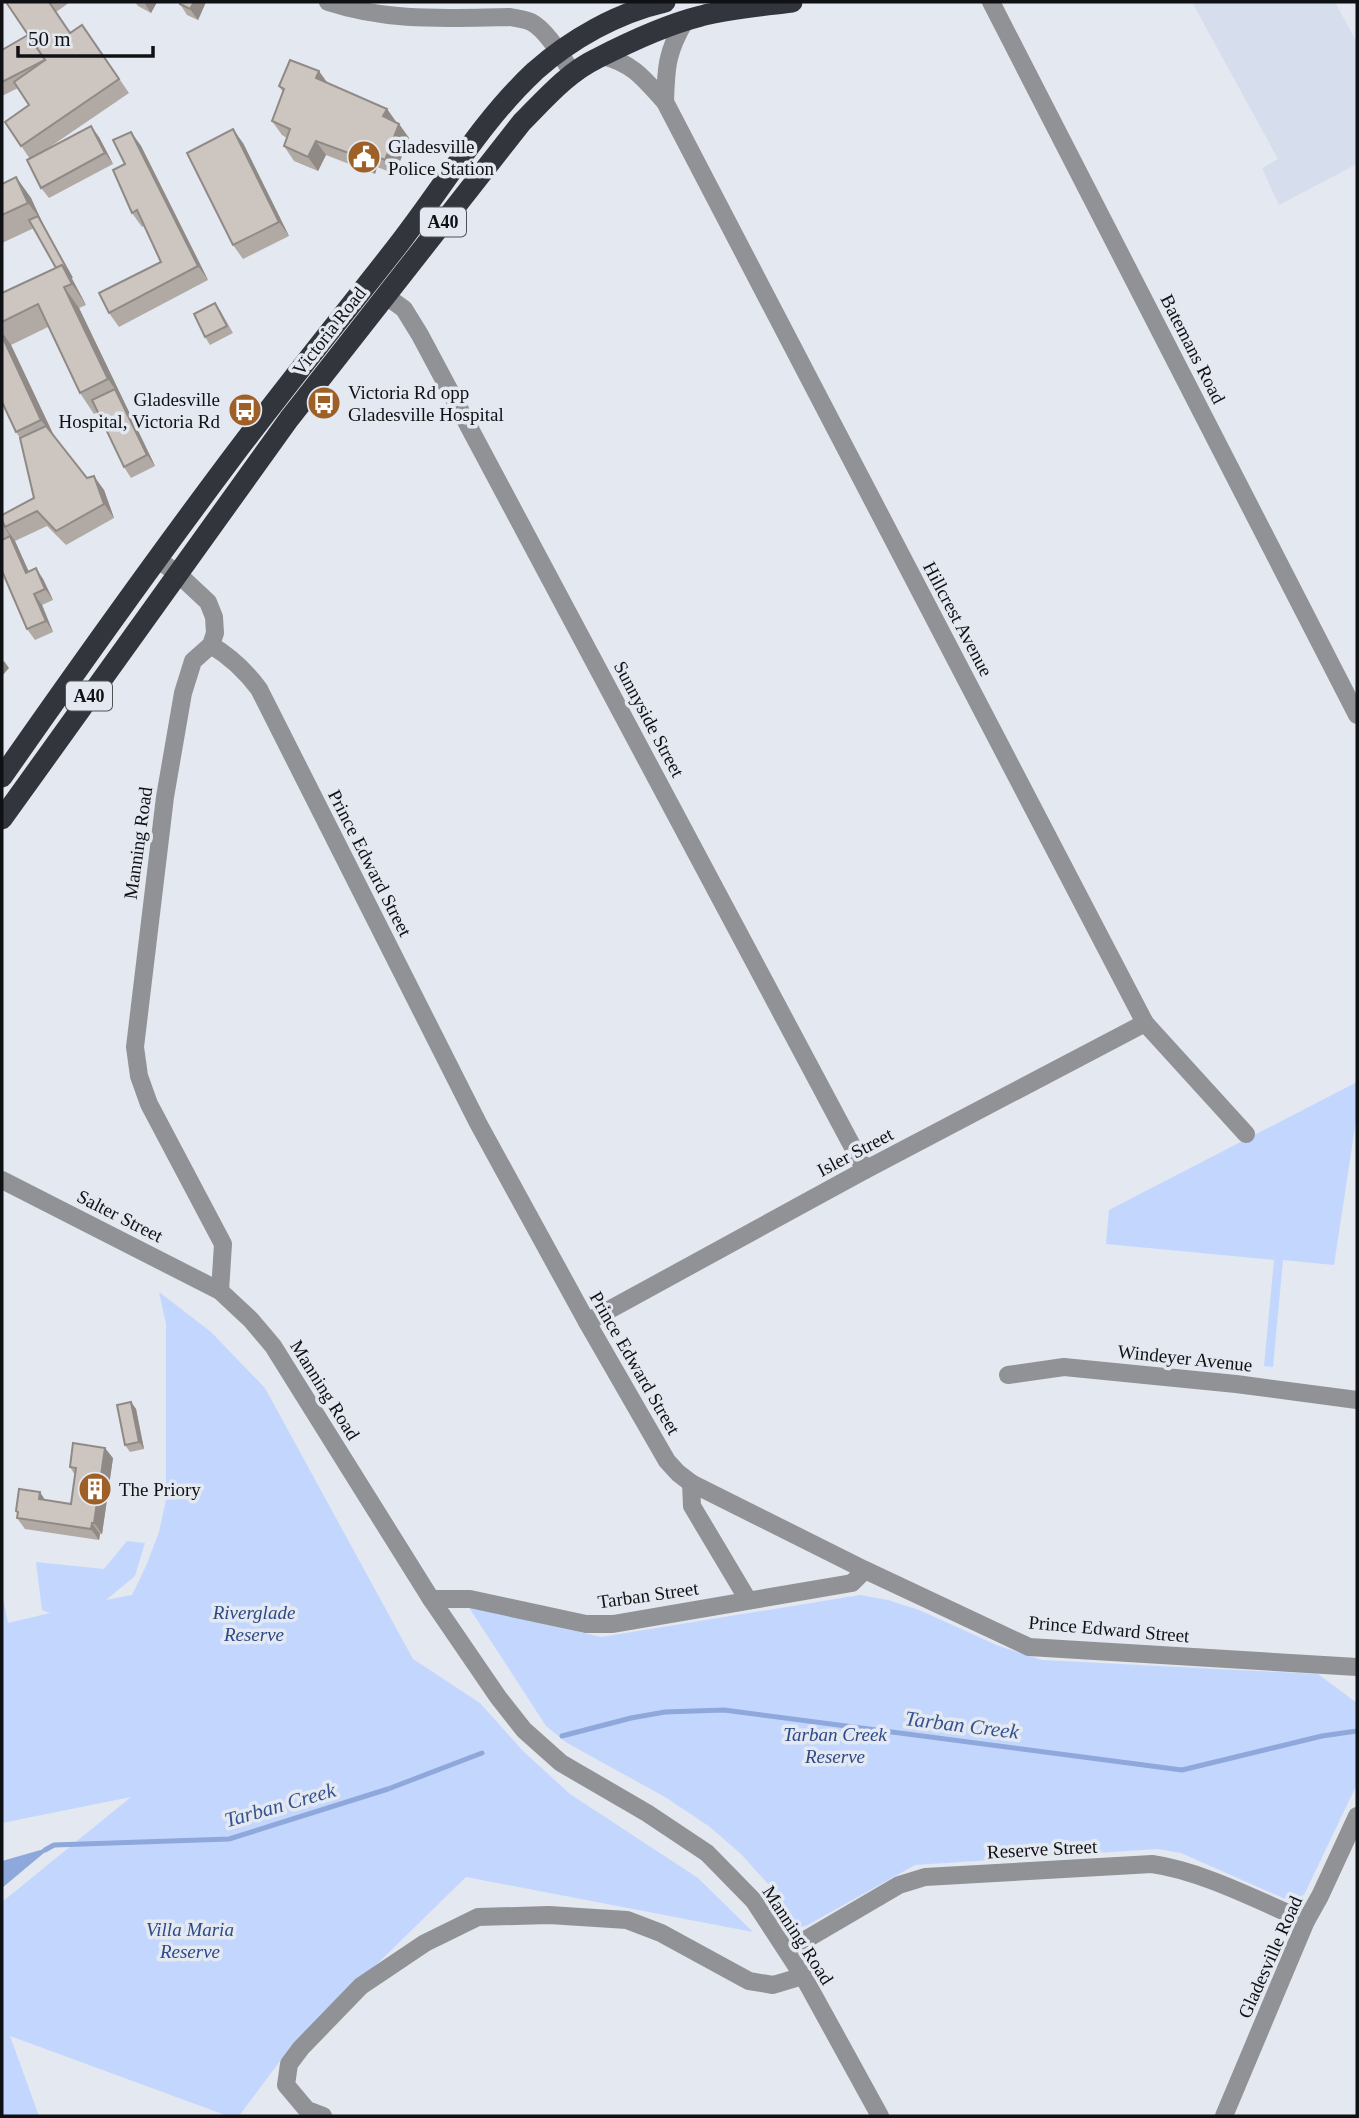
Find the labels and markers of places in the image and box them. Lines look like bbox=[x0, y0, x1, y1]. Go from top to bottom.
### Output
place label: Gladesville Police Station bbox=[388, 136, 495, 179]
public building icon: Gladesville Police Station bbox=[345, 138, 383, 176]
place label: Victoria Rd opp Gladesville Hospital bbox=[348, 382, 504, 425]
bus stop icon: Victoria Rd opp Gladesville Hospital bbox=[305, 384, 343, 422]
place label: Gladesville Hospital, Victoria Rd bbox=[58, 389, 220, 432]
bus stop icon: Gladesville Hospital, Victoria Rd bbox=[226, 391, 264, 429]
building icon: The Priory bbox=[76, 1470, 114, 1508]
place label: The Priory bbox=[119, 1479, 201, 1500]

